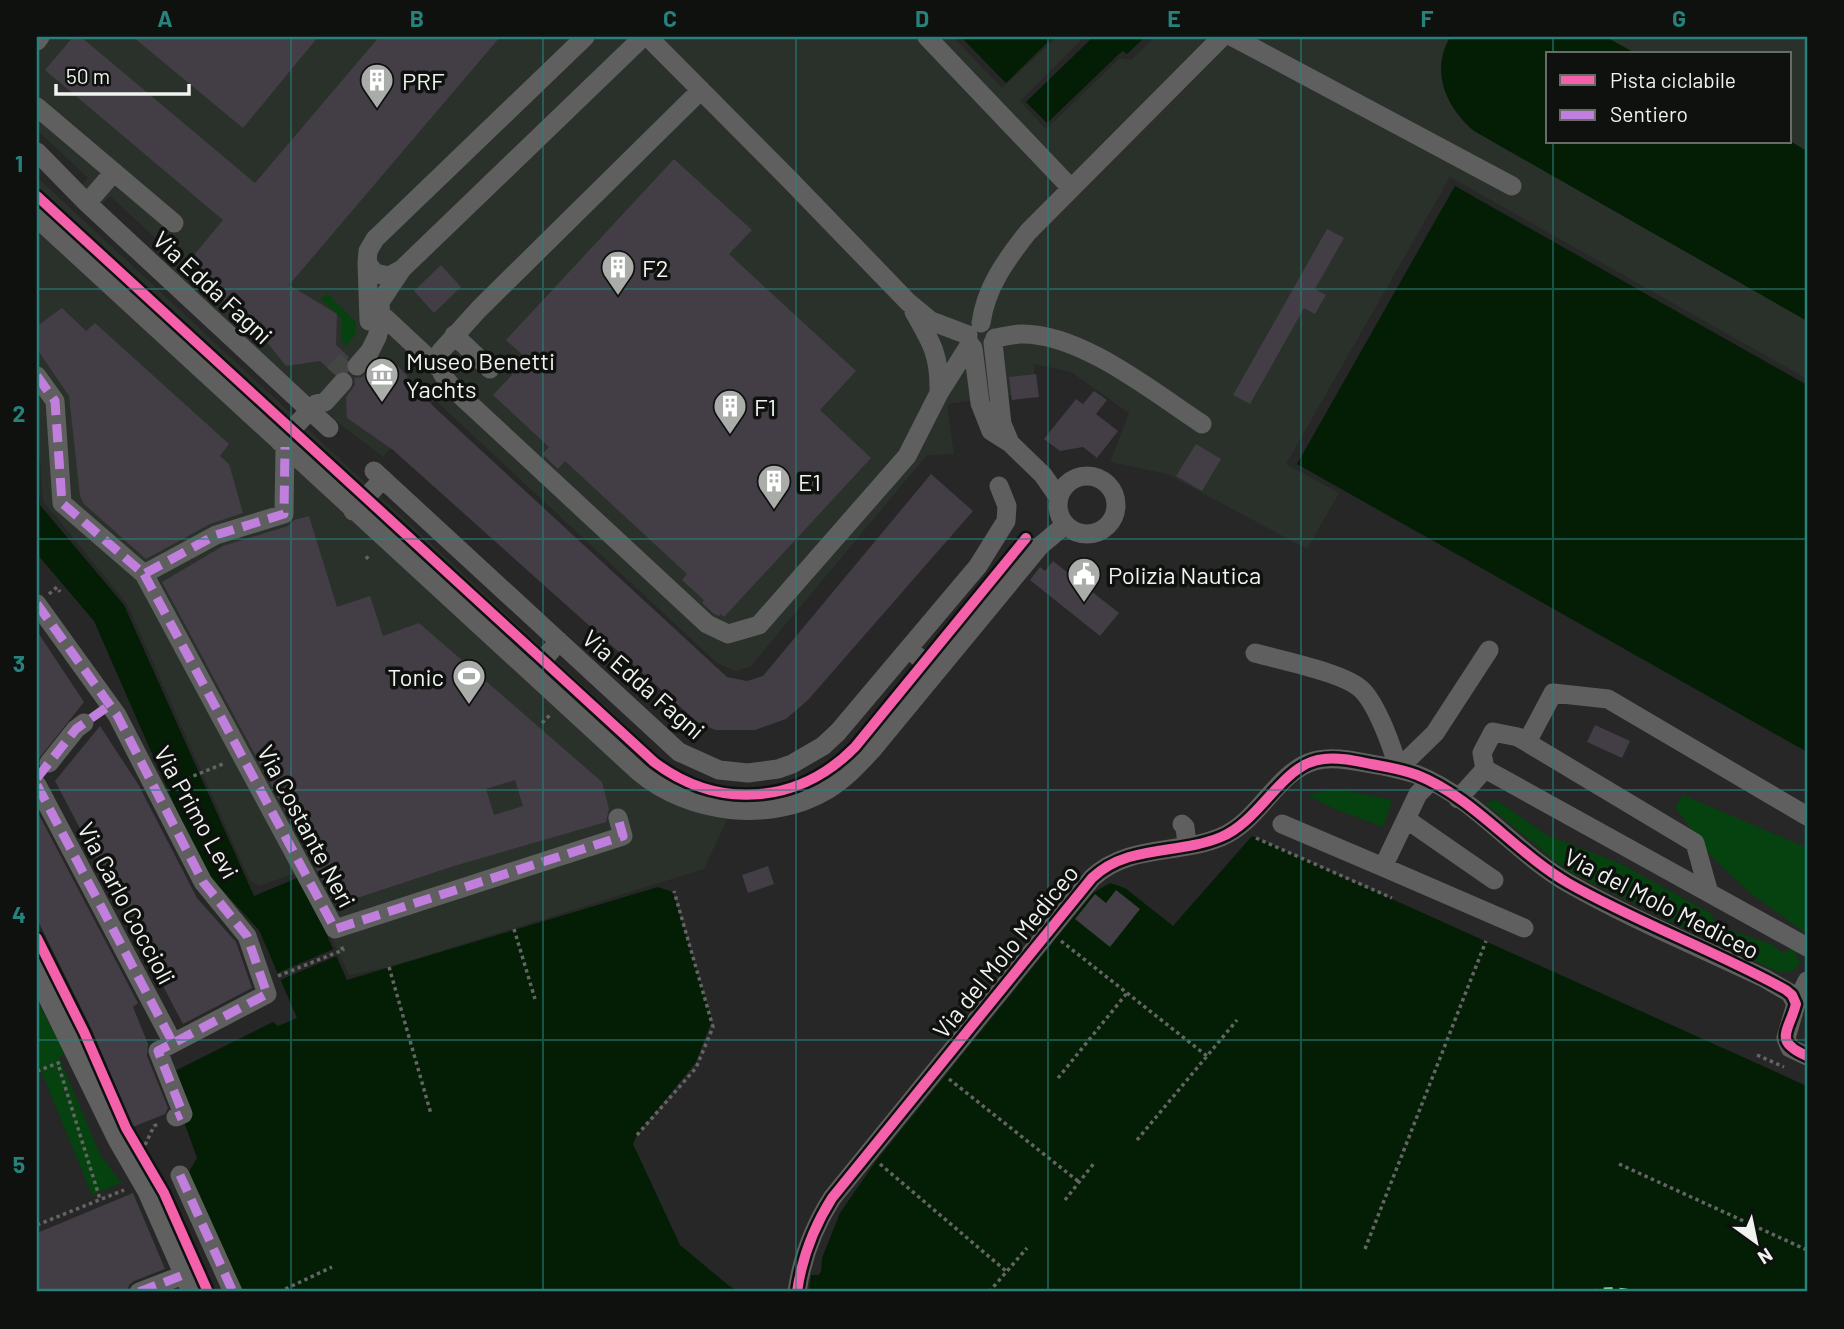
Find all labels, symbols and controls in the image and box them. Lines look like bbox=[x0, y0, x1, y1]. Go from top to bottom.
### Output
text: A bbox=[157, 4, 173, 32]
text: B bbox=[410, 4, 424, 32]
text: C bbox=[663, 4, 677, 32]
text: D bbox=[915, 4, 929, 32]
text: E bbox=[1167, 4, 1181, 32]
text: F bbox=[1421, 4, 1434, 32]
text: G bbox=[1672, 4, 1686, 32]
scale bar bbox=[56, 52, 189, 96]
legend bbox=[1546, 52, 1792, 144]
building icon: PRF bbox=[358, 61, 396, 110]
text: 50 m bbox=[66, 63, 110, 88]
place label: PRF bbox=[402, 66, 445, 95]
text: Pista ciclabile bbox=[1610, 67, 1736, 92]
text: Sentiero bbox=[1610, 101, 1688, 126]
text: 1 bbox=[15, 149, 23, 177]
street label: Via Edda Fagni bbox=[147, 225, 279, 349]
building icon: F2 bbox=[599, 248, 637, 297]
place label: F2 bbox=[642, 253, 669, 282]
place label: Museo Benetti Yachts bbox=[406, 346, 555, 403]
museum icon: Museo Benetti Yachts bbox=[363, 355, 401, 404]
building icon: F1 bbox=[711, 387, 749, 436]
place label: F1 bbox=[754, 392, 776, 421]
text: 2 bbox=[13, 399, 25, 427]
building icon: E1 bbox=[755, 462, 793, 511]
place label: E1 bbox=[798, 467, 821, 496]
public building icon: Polizia Nautica bbox=[1065, 555, 1103, 604]
place label: Polizia Nautica bbox=[1108, 560, 1261, 589]
street label: Via Edda Fagni bbox=[577, 623, 711, 745]
text: 3 bbox=[13, 649, 25, 677]
sports icon: Tonic bbox=[450, 657, 488, 706]
place label: Tonic bbox=[387, 662, 444, 691]
street label: Via Primo Levi bbox=[149, 740, 245, 884]
street label: Via Costante Neri bbox=[252, 740, 362, 912]
street label: Via Carlo Coccioli bbox=[72, 817, 182, 989]
street label: Via del Molo Mediceo bbox=[1560, 841, 1764, 965]
street label: Via del Molo Mediceo bbox=[926, 858, 1084, 1044]
text: 4 bbox=[12, 900, 26, 928]
text: 5 bbox=[13, 1150, 25, 1178]
north arrow bbox=[1722, 1206, 1792, 1276]
text: N bbox=[1754, 1244, 1777, 1270]

